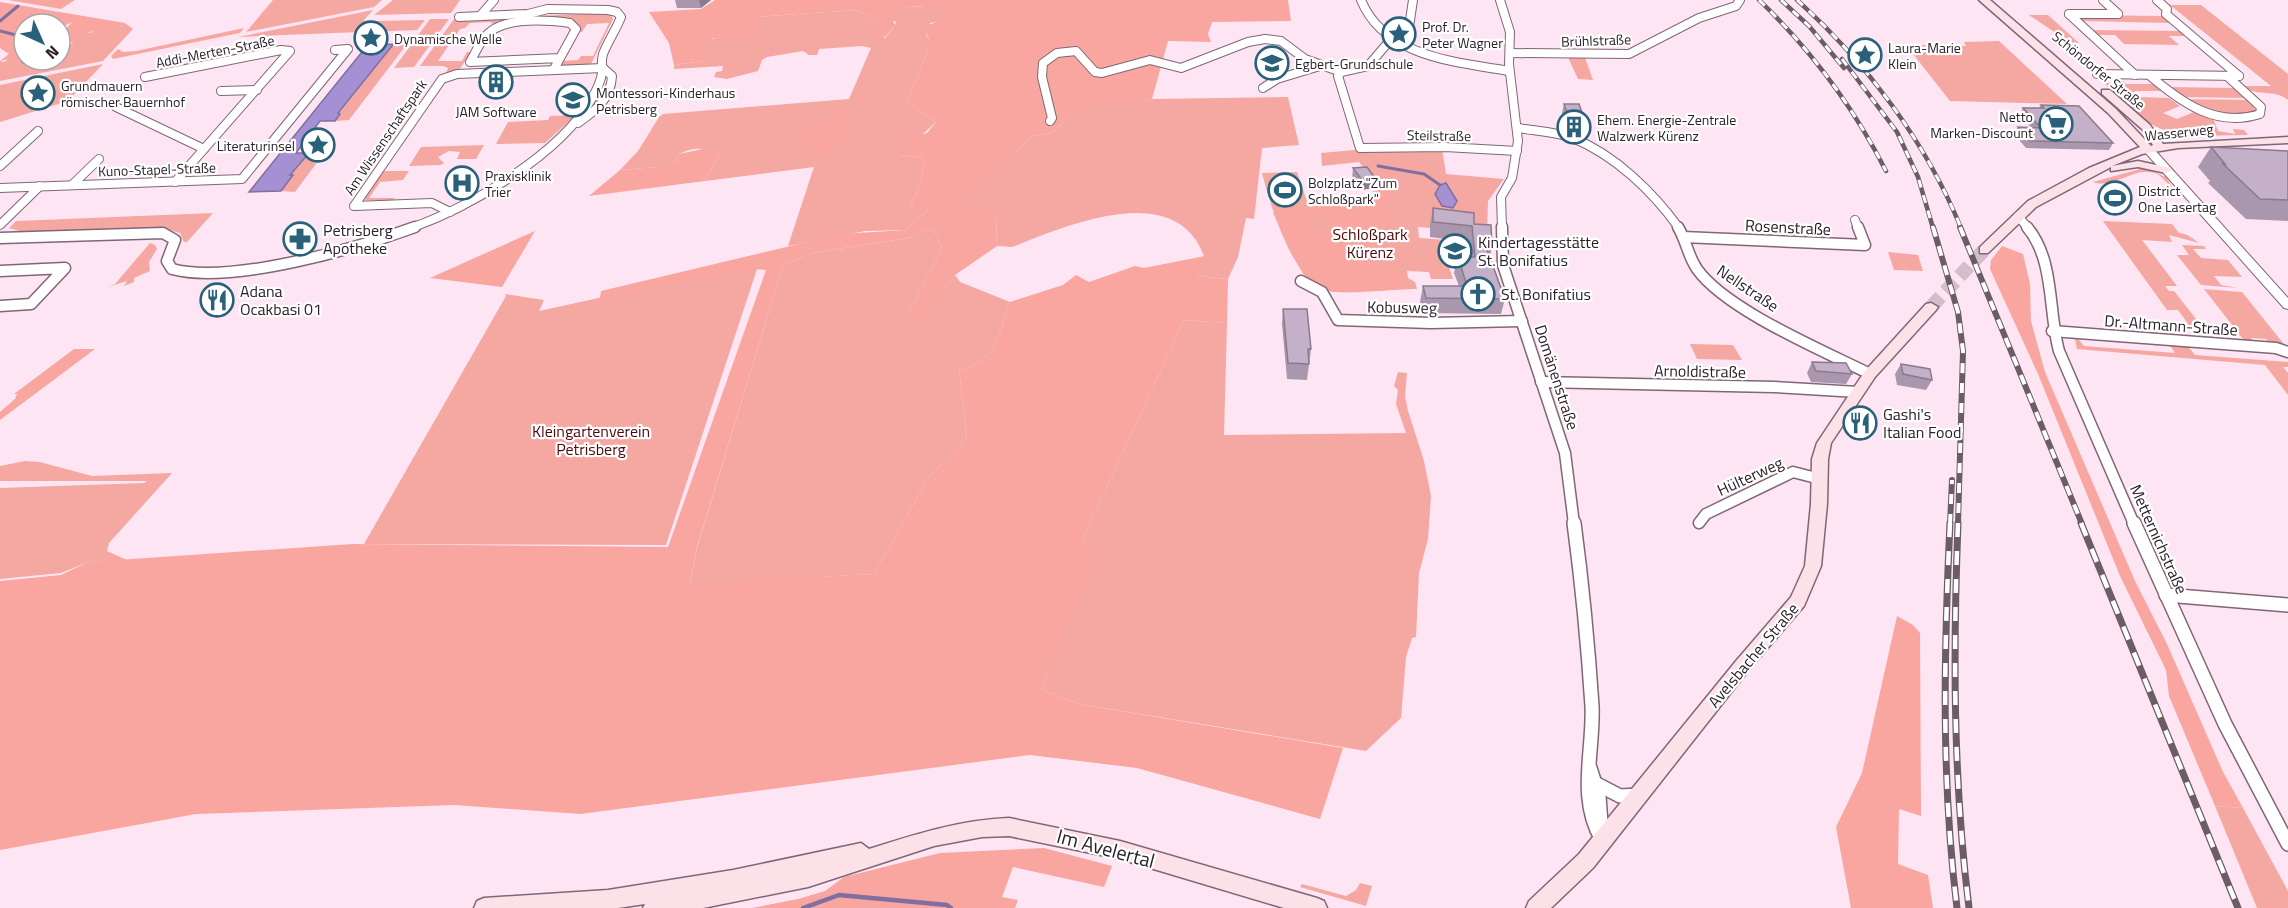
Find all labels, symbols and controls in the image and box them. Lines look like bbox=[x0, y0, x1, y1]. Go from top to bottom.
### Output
north arrow bbox=[12, 12, 72, 72]
place icon: Prof. Dr. Peter Wagner bbox=[1381, 16, 1417, 52]
place label: Prof. Dr. Peter Wagner bbox=[1422, 16, 1503, 53]
place icon: Dynamische Welle bbox=[353, 20, 389, 56]
street label: Schöndorfer Straße bbox=[2048, 26, 2150, 114]
place label: Dynamische Welle bbox=[394, 28, 502, 49]
street label: Brühlstraße bbox=[1561, 28, 1631, 52]
street label: Addi-Merten-Straße bbox=[154, 29, 276, 73]
place icon: Laura-Marie Klein bbox=[1847, 37, 1883, 73]
place label: Laura-Marie Klein bbox=[1888, 37, 1961, 74]
text: N bbox=[40, 40, 65, 65]
school or university icon: Egbert-Grundschule bbox=[1254, 45, 1290, 81]
place label: Egbert-Grundschule bbox=[1295, 53, 1413, 74]
building icon: JAM Software bbox=[478, 64, 514, 100]
place icon: Grundmauern römischer Bauernhof bbox=[20, 75, 56, 111]
place label: Grundmauern römischer Bauernhof bbox=[61, 75, 185, 112]
street label: Am Wissenschaftspark bbox=[338, 75, 432, 199]
school or university icon: Montessori-Kinderhaus Petrisberg bbox=[555, 82, 591, 118]
place label: Montessori-Kinderhaus Petrisberg bbox=[596, 82, 735, 119]
place label: JAM Software bbox=[455, 101, 537, 122]
place label: Netto Marken-Discount bbox=[1930, 106, 2033, 143]
supermarket icon: Netto Marken-Discount bbox=[2038, 106, 2074, 142]
building icon: Ehem. Energie-Zentrale Walzwerk Kürenz bbox=[1556, 109, 1592, 145]
place label: Ehem. Energie-Zentrale Walzwerk Kürenz bbox=[1597, 109, 1736, 146]
street label: Wasserweg bbox=[2144, 118, 2214, 146]
street label: Steilstraße bbox=[1407, 124, 1471, 146]
place icon: Literaturinsel bbox=[300, 127, 336, 163]
place label: Literaturinsel bbox=[217, 135, 295, 156]
street label: Kuno-Stapel-Straße bbox=[98, 156, 216, 182]
hospital icon: Praxisklinik Trier bbox=[444, 165, 480, 201]
place label: Praxisklinik Trier bbox=[485, 165, 552, 202]
sports icon: Bolzplatz "Zum Schloßpark" bbox=[1267, 172, 1303, 208]
place label: Bolzplatz "Zum Schloßpark" bbox=[1308, 172, 1397, 209]
sports icon: District One Lasertag bbox=[2097, 180, 2133, 216]
place label: District One Lasertag bbox=[2138, 180, 2216, 217]
street label: Rosenstraße bbox=[1744, 213, 1832, 241]
place label: Petrisberg Apotheke bbox=[323, 218, 393, 260]
pharmacy icon: Petrisberg Apotheke bbox=[282, 221, 318, 257]
park label: Schloßpark Kürenz bbox=[1332, 222, 1408, 264]
place label: Kindertagesstätte St. Bonifatius bbox=[1478, 230, 1599, 272]
school or university icon: Kindertagesstätte St. Bonifatius bbox=[1437, 233, 1473, 269]
street label: Nellstraße bbox=[1712, 258, 1784, 318]
church icon: St. Bonifatius bbox=[1460, 276, 1496, 312]
place label: Adana Ocakbasi 01 bbox=[240, 279, 322, 321]
restaurant icon: Adana Ocakbasi 01 bbox=[199, 282, 235, 318]
place label: St. Bonifatius bbox=[1501, 282, 1591, 306]
street label: Kobusweg bbox=[1367, 294, 1437, 320]
street label: Dr.-Altmann-Straße bbox=[2103, 308, 2239, 342]
street label: Domänenstraße bbox=[1529, 321, 1585, 433]
street label: Arnoldistraße bbox=[1654, 358, 1746, 384]
place label: Gashi's Italian Food bbox=[1883, 402, 1961, 444]
restaurant icon: Gashi's Italian Food bbox=[1842, 405, 1878, 441]
park label: Kleingartenverein Petrisberg bbox=[532, 419, 650, 461]
street label: Hülterweg bbox=[1713, 450, 1787, 502]
street label: Metternichstraße bbox=[2124, 480, 2194, 598]
street label: Avelsbacher Straße bbox=[1702, 597, 1804, 713]
street label: Im Avelertal bbox=[1053, 820, 1159, 876]

